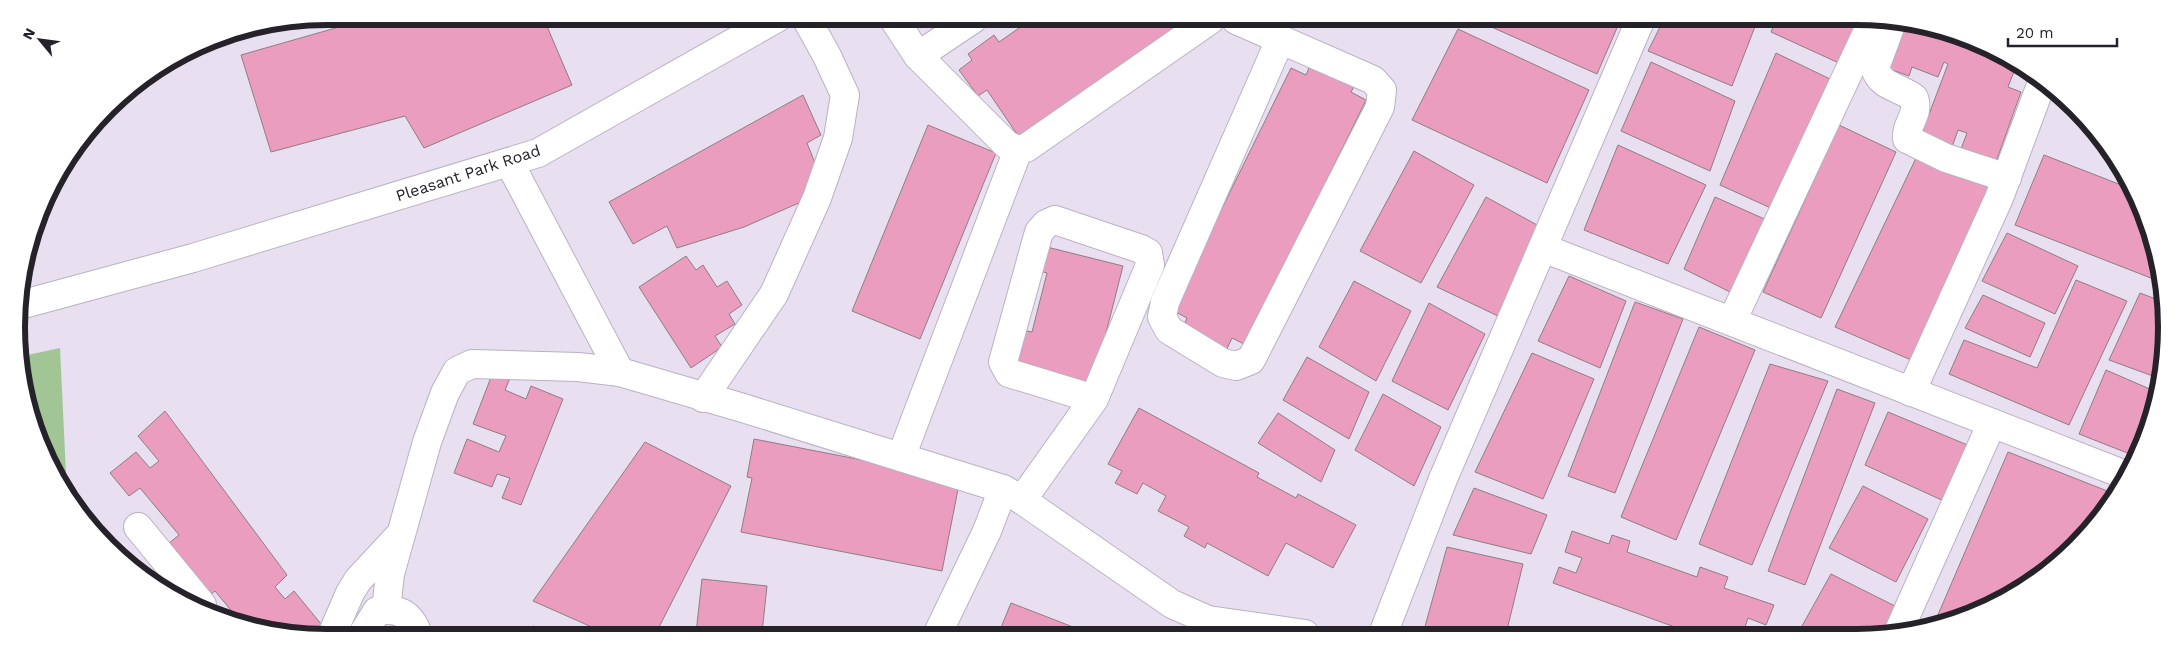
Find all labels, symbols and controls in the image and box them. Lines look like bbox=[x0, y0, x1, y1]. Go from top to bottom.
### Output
north arrow bbox=[15, 15, 65, 65]
scale bar bbox=[2008, 15, 2117, 47]
text: 20 m bbox=[2016, 24, 2054, 42]
text: N bbox=[19, 25, 38, 42]
street label: Pleasant Park Road bbox=[393, 141, 543, 205]

